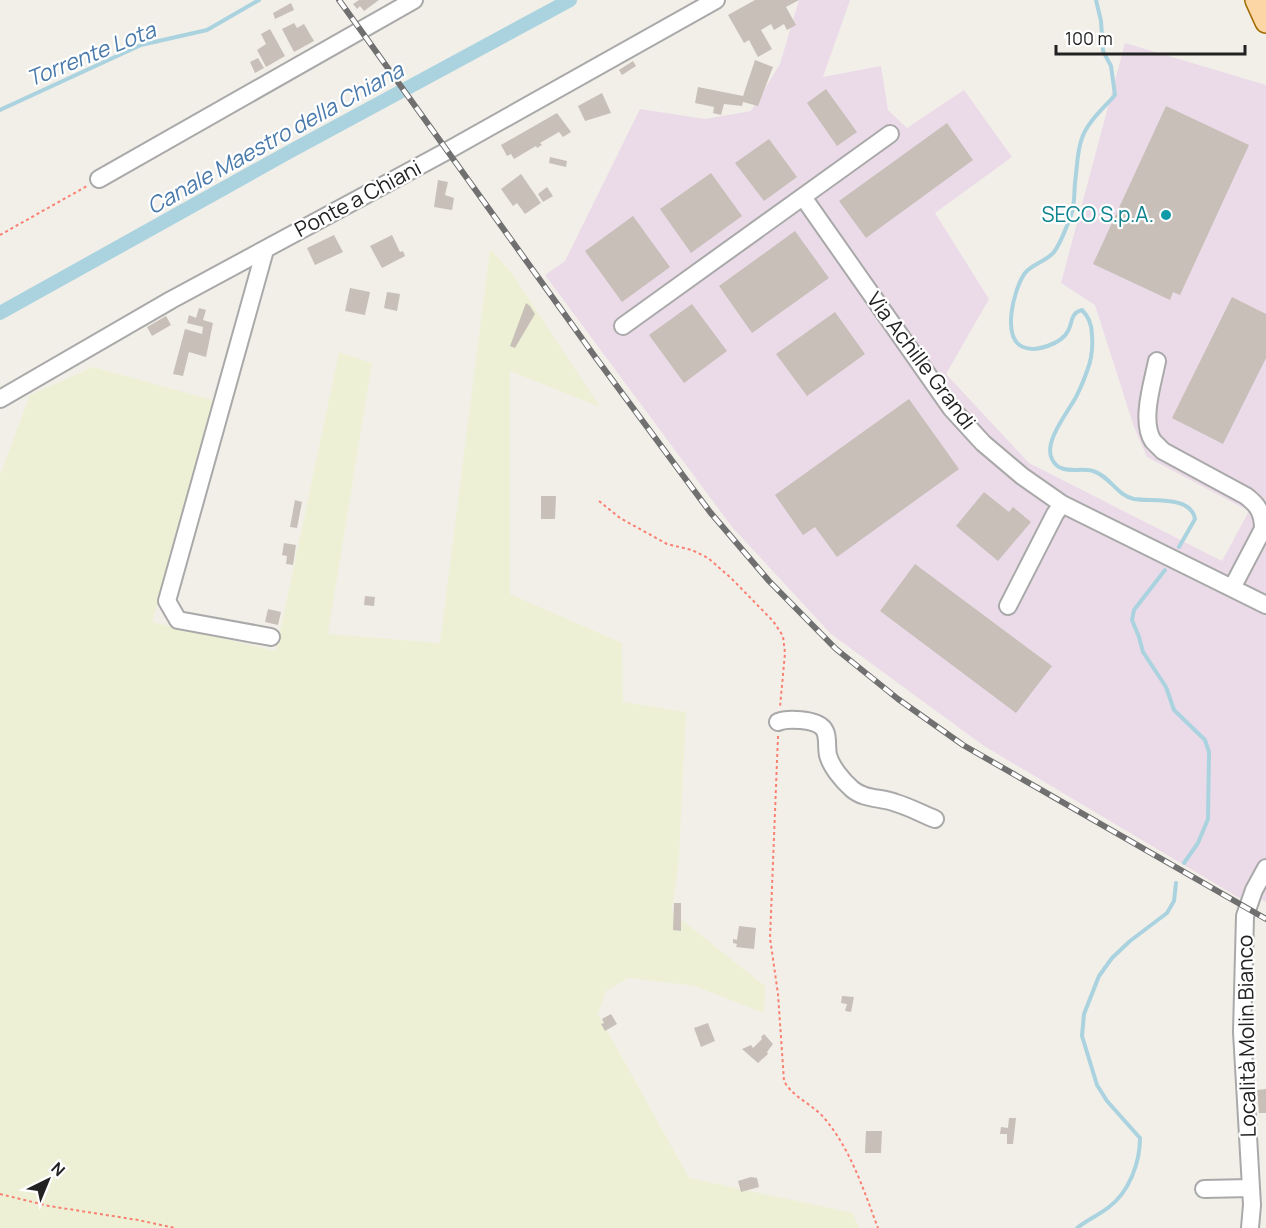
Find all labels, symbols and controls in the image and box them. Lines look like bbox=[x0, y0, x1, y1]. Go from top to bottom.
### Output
water label: Torrente Lota bbox=[22, 14, 162, 93]
scale bar bbox=[1056, 18, 1245, 56]
text: 100 m bbox=[1065, 26, 1113, 50]
water label: Canale Maestro della Chiana bbox=[141, 54, 410, 221]
street label: Ponte a Chiani bbox=[289, 153, 426, 243]
place label: SECO S.p.A. bbox=[1041, 200, 1154, 228]
marker: SECO S.p.A. bbox=[1159, 208, 1173, 222]
street label: Via Achille Grandi bbox=[861, 286, 983, 435]
street label: Località Molin Bianco bbox=[1230, 934, 1262, 1138]
north arrow bbox=[18, 1150, 78, 1210]
text: N bbox=[47, 1157, 70, 1181]

